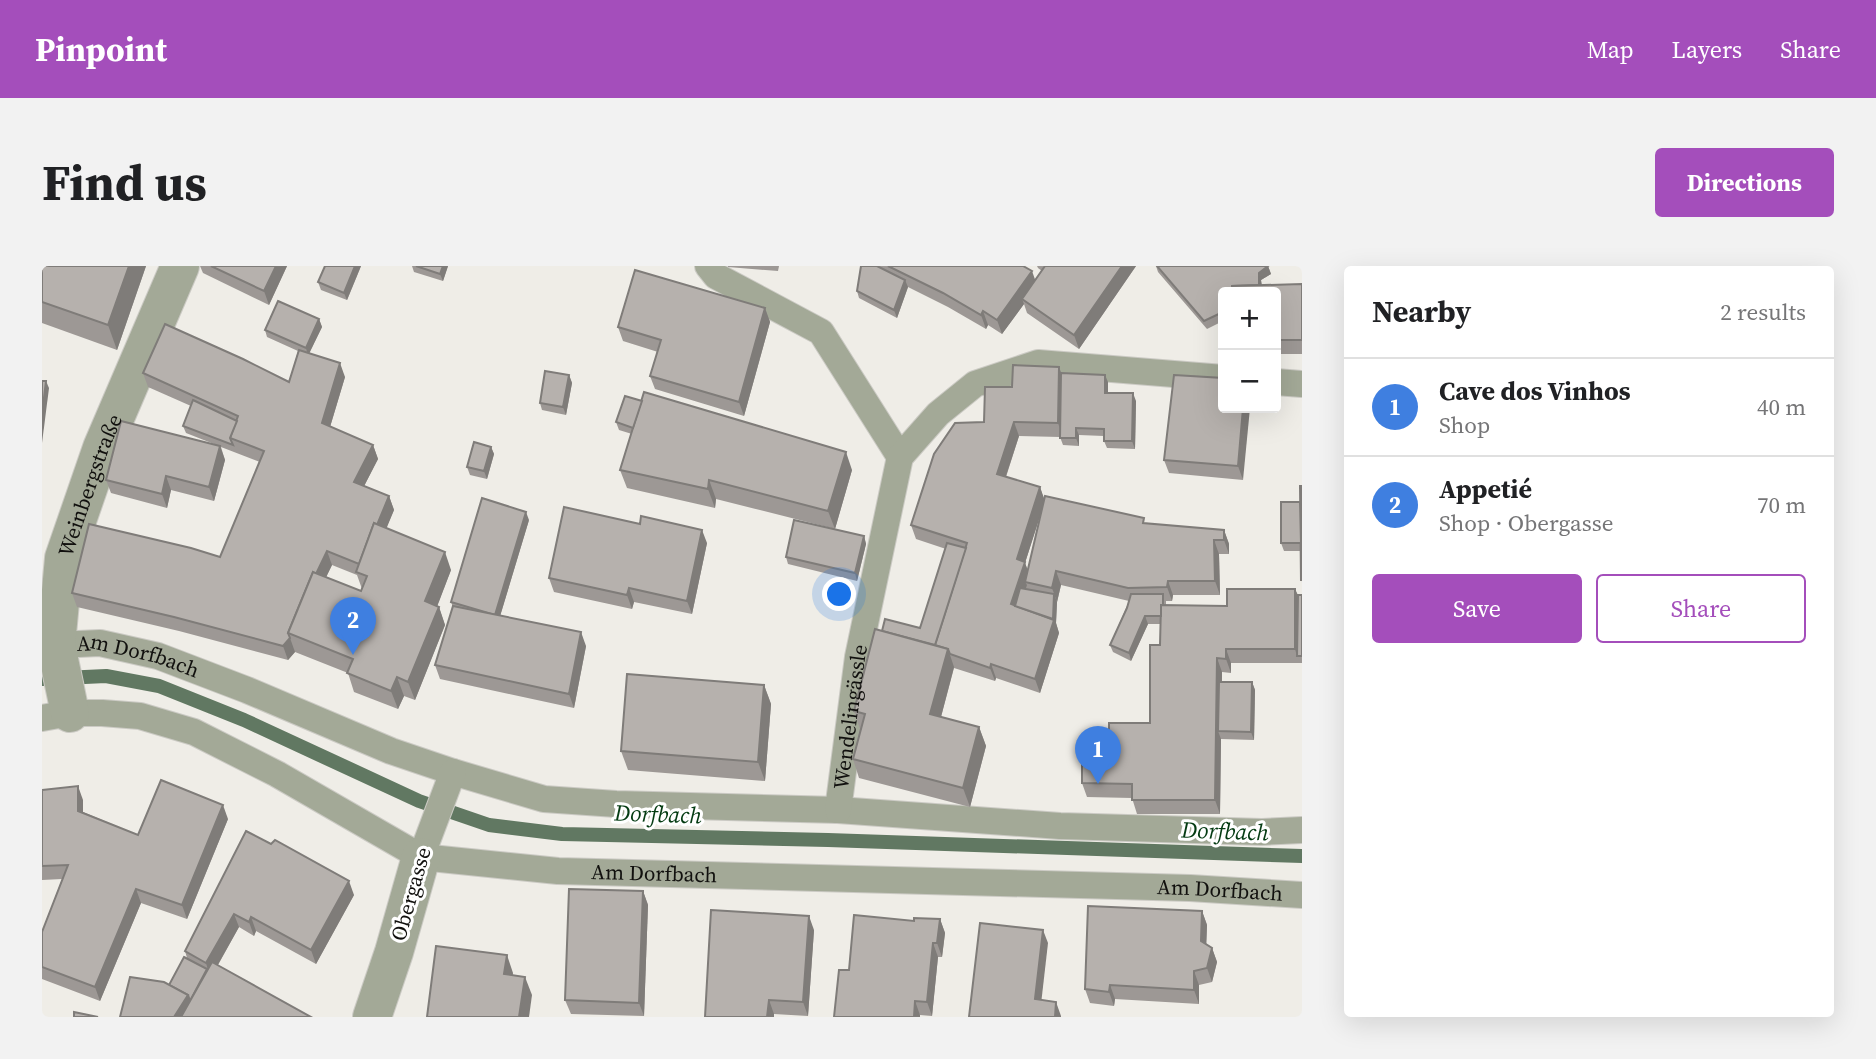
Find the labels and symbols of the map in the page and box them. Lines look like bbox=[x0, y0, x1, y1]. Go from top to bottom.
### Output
street label: Weinbergstraße bbox=[51, 409, 129, 560]
your location bbox=[822, 577, 856, 611]
pin: 2 bbox=[330, 597, 376, 655]
street label: Am Dorfbach bbox=[76, 626, 204, 684]
street label: Wendelingässle bbox=[826, 641, 874, 791]
pin: 1 bbox=[1075, 726, 1121, 784]
water label: Dorfbach bbox=[613, 796, 703, 832]
water label: Dorfbach bbox=[1180, 813, 1270, 849]
street label: Obergasse bbox=[383, 844, 438, 944]
street label: Am Dorfbach bbox=[591, 857, 717, 889]
street label: Am Dorfbach bbox=[1157, 872, 1284, 908]

